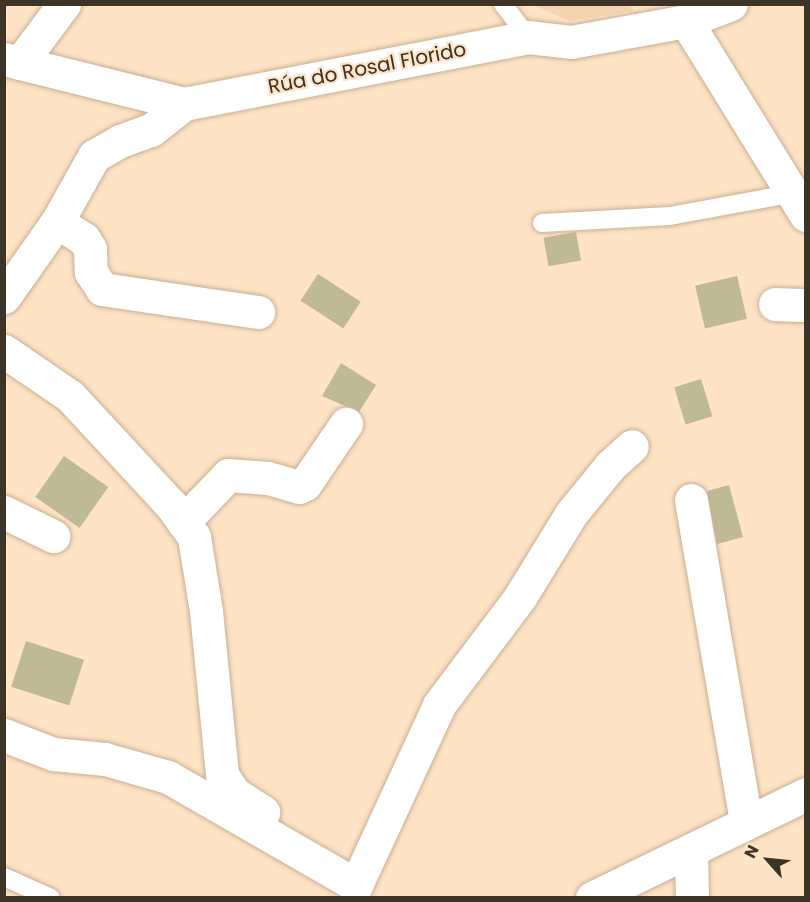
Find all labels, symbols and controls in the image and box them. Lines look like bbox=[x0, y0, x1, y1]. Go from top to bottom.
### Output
street label: Rúa do Rosal Florido bbox=[266, 37, 468, 99]
north arrow bbox=[738, 830, 798, 890]
text: N bbox=[739, 841, 764, 862]

